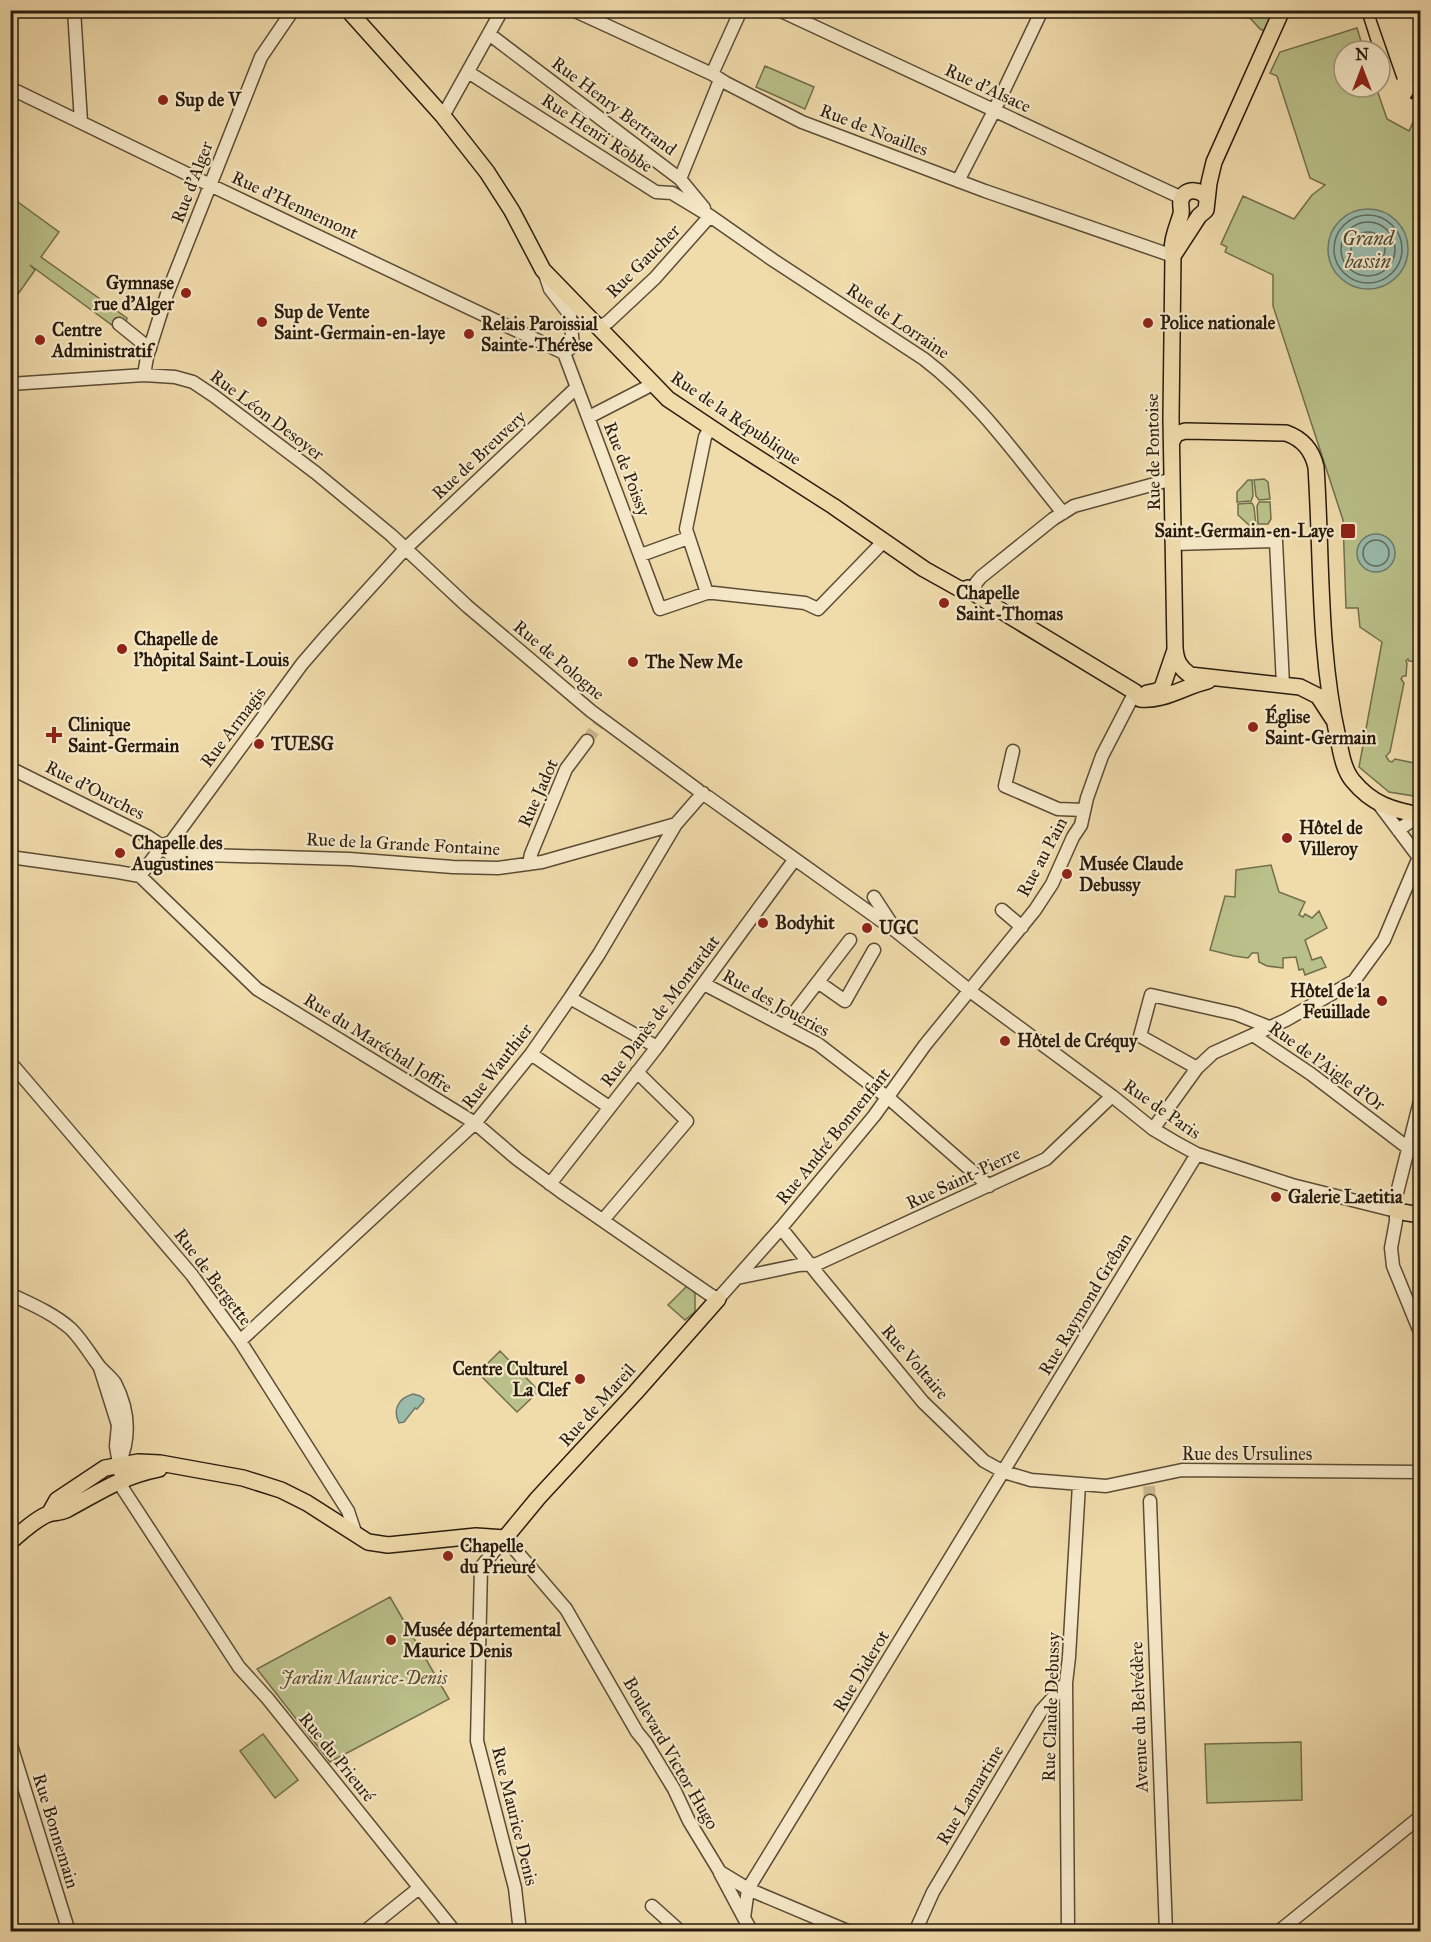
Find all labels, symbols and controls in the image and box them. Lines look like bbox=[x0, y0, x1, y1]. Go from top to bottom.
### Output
north arrow bbox=[1332, 39, 1392, 99]
text: N bbox=[1355, 45, 1369, 64]
street label: Rue Henry Bertrand bbox=[547, 52, 681, 160]
street label: Rue d'Alsace bbox=[941, 58, 1035, 118]
place label: Sup de V bbox=[175, 89, 242, 112]
street label: Rue Henri Robbe bbox=[537, 89, 657, 177]
marker: Sup de V bbox=[156, 93, 170, 107]
street label: Rue de Noailles bbox=[817, 99, 931, 161]
street label: Rue d'Alger bbox=[166, 138, 219, 226]
street label: Rue d'Hennemont bbox=[228, 166, 362, 244]
street label: Rue Gaucher bbox=[601, 219, 685, 303]
water label: Grand bassin bbox=[1342, 226, 1396, 273]
place label: Gymnase rue d'Alger bbox=[93, 272, 175, 316]
street label: Rue de Lorraine bbox=[842, 278, 954, 364]
marker: Gymnase rue d'Alger bbox=[179, 286, 193, 300]
place label: Sup de Vente Saint-Germain-en-laye bbox=[274, 301, 446, 345]
place label: Police nationale bbox=[1160, 312, 1276, 334]
place label: Relais Paroissial Sainte-Thérèse bbox=[481, 313, 599, 356]
marker: Sup de Vente Saint-Germain-en-laye bbox=[255, 315, 269, 329]
marker: Police nationale bbox=[1141, 316, 1155, 330]
place label: Centre Administratif bbox=[51, 319, 155, 362]
marker: Relais Paroissial Sainte-Thérèse bbox=[462, 327, 476, 341]
marker: Centre Administratif bbox=[33, 333, 47, 347]
street label: Rue Léon Desoyer bbox=[206, 365, 328, 465]
street label: Rue de la République bbox=[666, 366, 806, 471]
street label: Rue de Pontoise bbox=[1141, 393, 1165, 511]
street label: Rue de Breuvery bbox=[427, 405, 531, 504]
street label: Rue de Poissy bbox=[599, 419, 655, 520]
place label: Saint-Germain-en-Laye bbox=[1154, 520, 1335, 543]
marker: Saint-Germain-en-Laye bbox=[1339, 522, 1357, 540]
place label: Chapelle Saint-Thomas bbox=[956, 582, 1063, 625]
marker: Chapelle Saint-Thomas bbox=[937, 596, 951, 610]
street label: Rue de Pologne bbox=[508, 615, 609, 705]
place label: Chapelle de l'hôpital Saint-Louis bbox=[133, 628, 289, 672]
marker: Chapelle de l'hôpital Saint-Louis bbox=[115, 642, 129, 656]
place label: The New Me bbox=[644, 651, 743, 673]
marker: The New Me bbox=[626, 655, 640, 669]
street label: Rue Armagis bbox=[196, 682, 271, 772]
place label: Église Saint-Germain bbox=[1265, 703, 1376, 749]
place label: Clinique Saint-Germain bbox=[68, 714, 179, 757]
marker: Église Saint-Germain bbox=[1246, 720, 1260, 734]
marker: Clinique Saint-Germain bbox=[45, 726, 63, 744]
place label: TUESG bbox=[270, 733, 334, 755]
marker: TUESG bbox=[252, 737, 266, 751]
street label: Rue Jadot bbox=[513, 755, 564, 831]
street label: Rue d'Ourches bbox=[42, 756, 148, 824]
street label: Rue au Pain bbox=[1012, 813, 1072, 900]
place label: Hôtel de Villeroy bbox=[1298, 817, 1363, 861]
street label: Rue de la Grande Fontaine bbox=[305, 828, 501, 860]
marker: Hôtel de Villeroy bbox=[1280, 831, 1294, 845]
place label: Chapelle des Augustines bbox=[131, 832, 223, 876]
marker: Chapelle des Augustines bbox=[113, 846, 127, 860]
place label: Musée Claude Debussy bbox=[1079, 853, 1184, 897]
marker: Musée Claude Debussy bbox=[1060, 867, 1074, 881]
place label: Bodyhit bbox=[775, 912, 835, 935]
marker: Bodyhit bbox=[756, 916, 770, 930]
place label: UGC bbox=[879, 917, 918, 939]
marker: UGC bbox=[860, 921, 874, 935]
street label: Rue Danès de Montardat bbox=[596, 930, 725, 1091]
street label: Rue des Joueries bbox=[718, 964, 834, 1042]
place label: Hôtel de la Feuillade bbox=[1290, 980, 1371, 1023]
street label: Rue du Maréchal Joffre bbox=[299, 988, 456, 1099]
marker: Hôtel de la Feuillade bbox=[1375, 994, 1389, 1008]
street label: Rue de l'Aigle d'Or bbox=[1264, 1017, 1390, 1116]
street label: Rue Wauthier bbox=[457, 1019, 537, 1113]
place label: Hôtel de Créquy bbox=[1017, 1030, 1139, 1053]
marker: Hôtel de Créquy bbox=[998, 1034, 1012, 1048]
street label: Rue André Bonnenfant bbox=[771, 1063, 895, 1209]
street label: Rue de Paris bbox=[1119, 1074, 1205, 1144]
street label: Rue Saint-Pierre bbox=[902, 1142, 1024, 1214]
place label: Galerie Laetitia bbox=[1288, 1186, 1403, 1208]
marker: Galerie Laetitia bbox=[1269, 1190, 1283, 1204]
street label: Rue de Bergette bbox=[168, 1224, 257, 1331]
street label: Rue Raymond Gréban bbox=[1034, 1229, 1136, 1379]
street label: Rue Voltaire bbox=[877, 1320, 953, 1404]
place label: Centre Culturel La Clef bbox=[453, 1358, 571, 1401]
street label: Rue de Mareil bbox=[554, 1359, 640, 1451]
marker: Centre Culturel La Clef bbox=[573, 1372, 587, 1386]
street label: Rue des Ursulines bbox=[1182, 1443, 1312, 1465]
place label: Chapelle du Prieuré bbox=[460, 1535, 536, 1578]
marker: Chapelle du Prieuré bbox=[441, 1549, 455, 1563]
place label: Musée départemental Maurice Denis bbox=[403, 1619, 562, 1662]
street label: Rue Diderot bbox=[828, 1626, 894, 1716]
street label: Rue Claude Debussy bbox=[1037, 1631, 1065, 1782]
marker: Musée départemental Maurice Denis bbox=[384, 1633, 398, 1647]
street label: Avenue du Belvédère bbox=[1125, 1641, 1153, 1794]
park label: Jardin Maurice-Denis bbox=[280, 1667, 448, 1689]
street label: Boulevard Victor Hugo bbox=[618, 1673, 724, 1834]
street label: Rue du Prieuré bbox=[294, 1708, 380, 1807]
street label: Rue Lamartine bbox=[932, 1741, 1008, 1849]
street label: Rue Maurice Denis bbox=[487, 1744, 543, 1888]
street label: Rue Bonnemain bbox=[28, 1771, 84, 1891]

